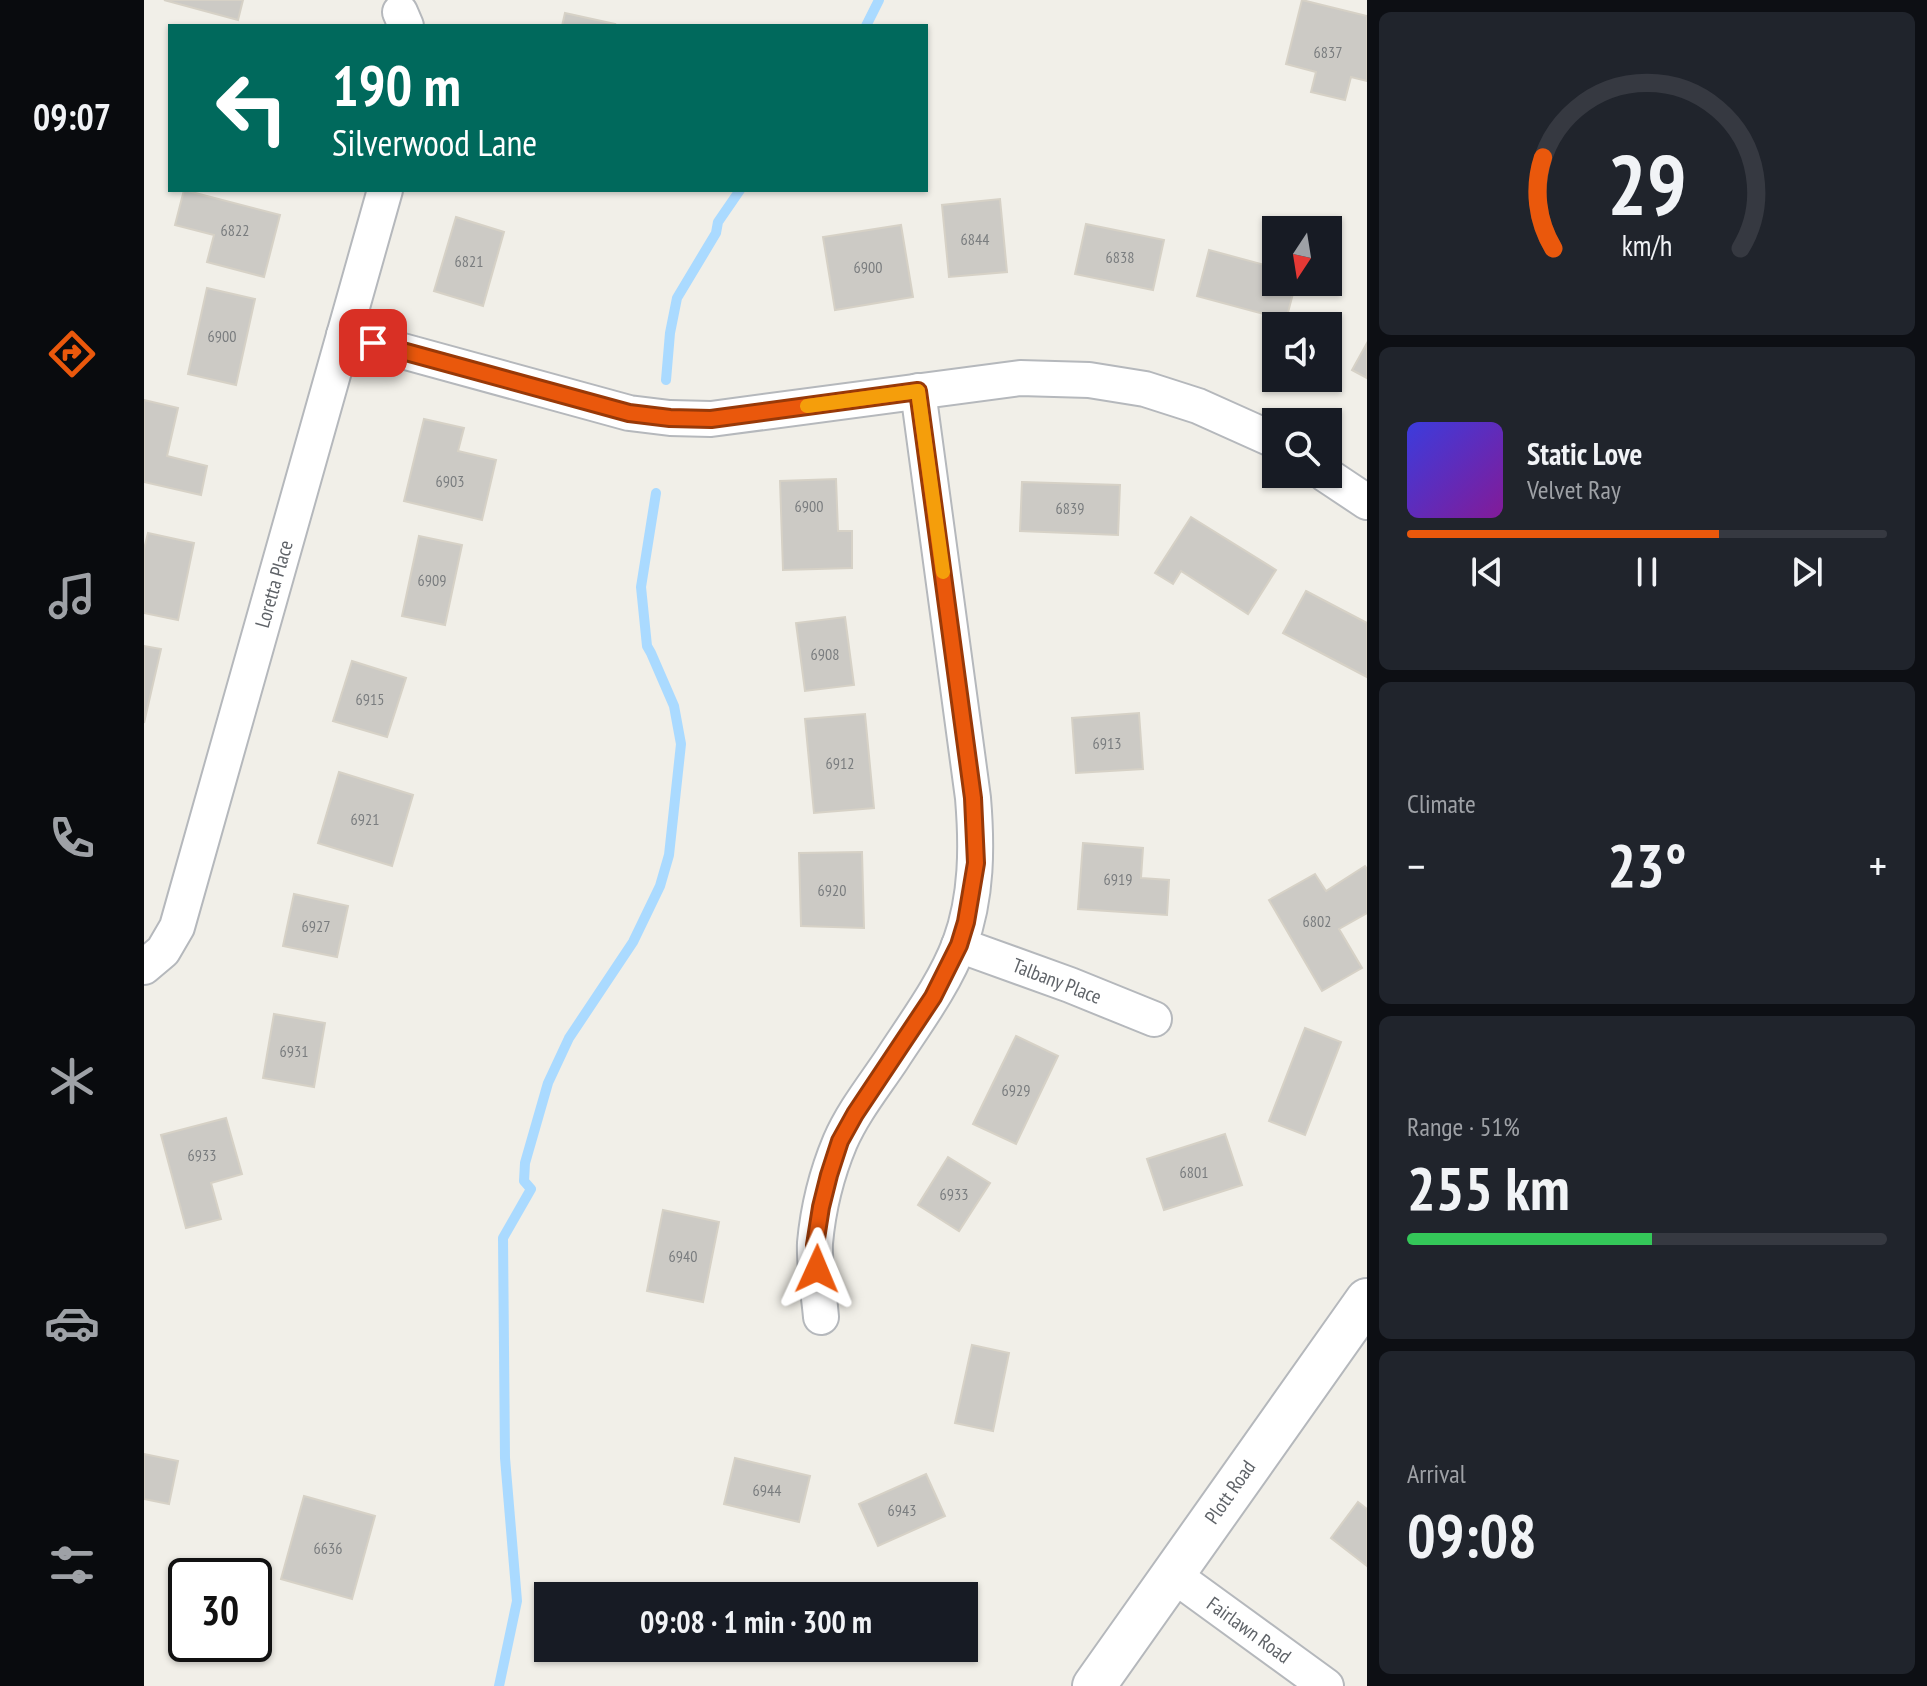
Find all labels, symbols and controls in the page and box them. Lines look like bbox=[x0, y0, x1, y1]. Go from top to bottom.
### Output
house number: 6837 bbox=[1314, 42, 1342, 62]
text: 190 m bbox=[332, 49, 461, 121]
icon: left bbox=[200, 56, 304, 160]
text: 09:07 bbox=[33, 93, 111, 140]
text: Silverwood Lane bbox=[332, 119, 537, 166]
text: 29 bbox=[1607, 130, 1687, 238]
north arrow bbox=[1262, 216, 1342, 296]
map controls bbox=[1262, 216, 1342, 488]
house number: 6822 bbox=[221, 220, 249, 240]
text: km/h bbox=[1622, 228, 1672, 265]
house number: 6844 bbox=[961, 229, 989, 249]
house number: 6838 bbox=[1106, 247, 1134, 267]
house number: 6821 bbox=[455, 251, 483, 271]
house number: 6900 bbox=[854, 257, 882, 277]
pin bbox=[339, 309, 407, 377]
button: sound bbox=[1262, 312, 1342, 392]
icon: arrive bbox=[351, 321, 395, 365]
icon: directions bbox=[44, 326, 100, 382]
house number: 6900 bbox=[208, 326, 236, 346]
button: search bbox=[1262, 408, 1342, 488]
text: Static Love bbox=[1527, 434, 1642, 473]
house number: 6903 bbox=[436, 471, 464, 491]
text: Velvet Ray bbox=[1527, 473, 1621, 506]
house number: 6900 bbox=[795, 496, 823, 516]
house number: 6839 bbox=[1056, 498, 1084, 518]
street label: Loretta Place bbox=[249, 537, 299, 631]
icon: previous bbox=[1465, 550, 1509, 594]
icon: pause bbox=[1625, 550, 1669, 594]
icon: next bbox=[1785, 550, 1829, 594]
icon: music bbox=[44, 568, 100, 624]
house number: 6909 bbox=[418, 570, 446, 590]
house number: 6908 bbox=[811, 644, 839, 664]
house number: 6915 bbox=[356, 689, 384, 709]
house number: 6913 bbox=[1093, 733, 1121, 753]
house number: 6912 bbox=[826, 753, 854, 773]
text: Climate bbox=[1407, 787, 1476, 820]
house number: 6921 bbox=[351, 809, 379, 829]
icon: phone bbox=[44, 810, 100, 866]
text: 23° bbox=[1607, 826, 1687, 904]
text: − bbox=[1407, 837, 1425, 894]
text: + bbox=[1869, 837, 1887, 894]
house number: 6919 bbox=[1104, 869, 1132, 889]
house number: 6920 bbox=[818, 880, 846, 900]
house number: 6802 bbox=[1303, 911, 1331, 931]
house number: 6927 bbox=[302, 916, 330, 936]
street label: Talbany Place bbox=[1009, 952, 1105, 1010]
house number: 6931 bbox=[280, 1041, 308, 1061]
icon: climate bbox=[44, 1053, 100, 1109]
house number: 6929 bbox=[1002, 1080, 1030, 1100]
text: Range · 51% bbox=[1407, 1110, 1520, 1143]
house number: 6933 bbox=[188, 1145, 216, 1165]
text: 255 km bbox=[1407, 1149, 1570, 1227]
house number: 6801 bbox=[1180, 1162, 1208, 1182]
house number: 6933 bbox=[940, 1184, 968, 1204]
position arrow bbox=[775, 1227, 859, 1311]
house number: 6940 bbox=[669, 1246, 697, 1266]
icon: car bbox=[44, 1295, 100, 1351]
street label: Plott Road bbox=[1199, 1455, 1261, 1529]
text: Arrival bbox=[1407, 1457, 1466, 1490]
house number: 6944 bbox=[753, 1480, 781, 1500]
text: 09:08 bbox=[1407, 1496, 1537, 1574]
house number: 6943 bbox=[888, 1500, 916, 1520]
icon: filters bbox=[44, 1537, 100, 1593]
house number: 6636 bbox=[314, 1538, 342, 1558]
speed limit sign: 30 bbox=[168, 1558, 272, 1662]
street label: Fairlawn Road bbox=[1202, 1591, 1296, 1669]
text: 09:08 · 1 min · 300 m bbox=[640, 1602, 872, 1641]

